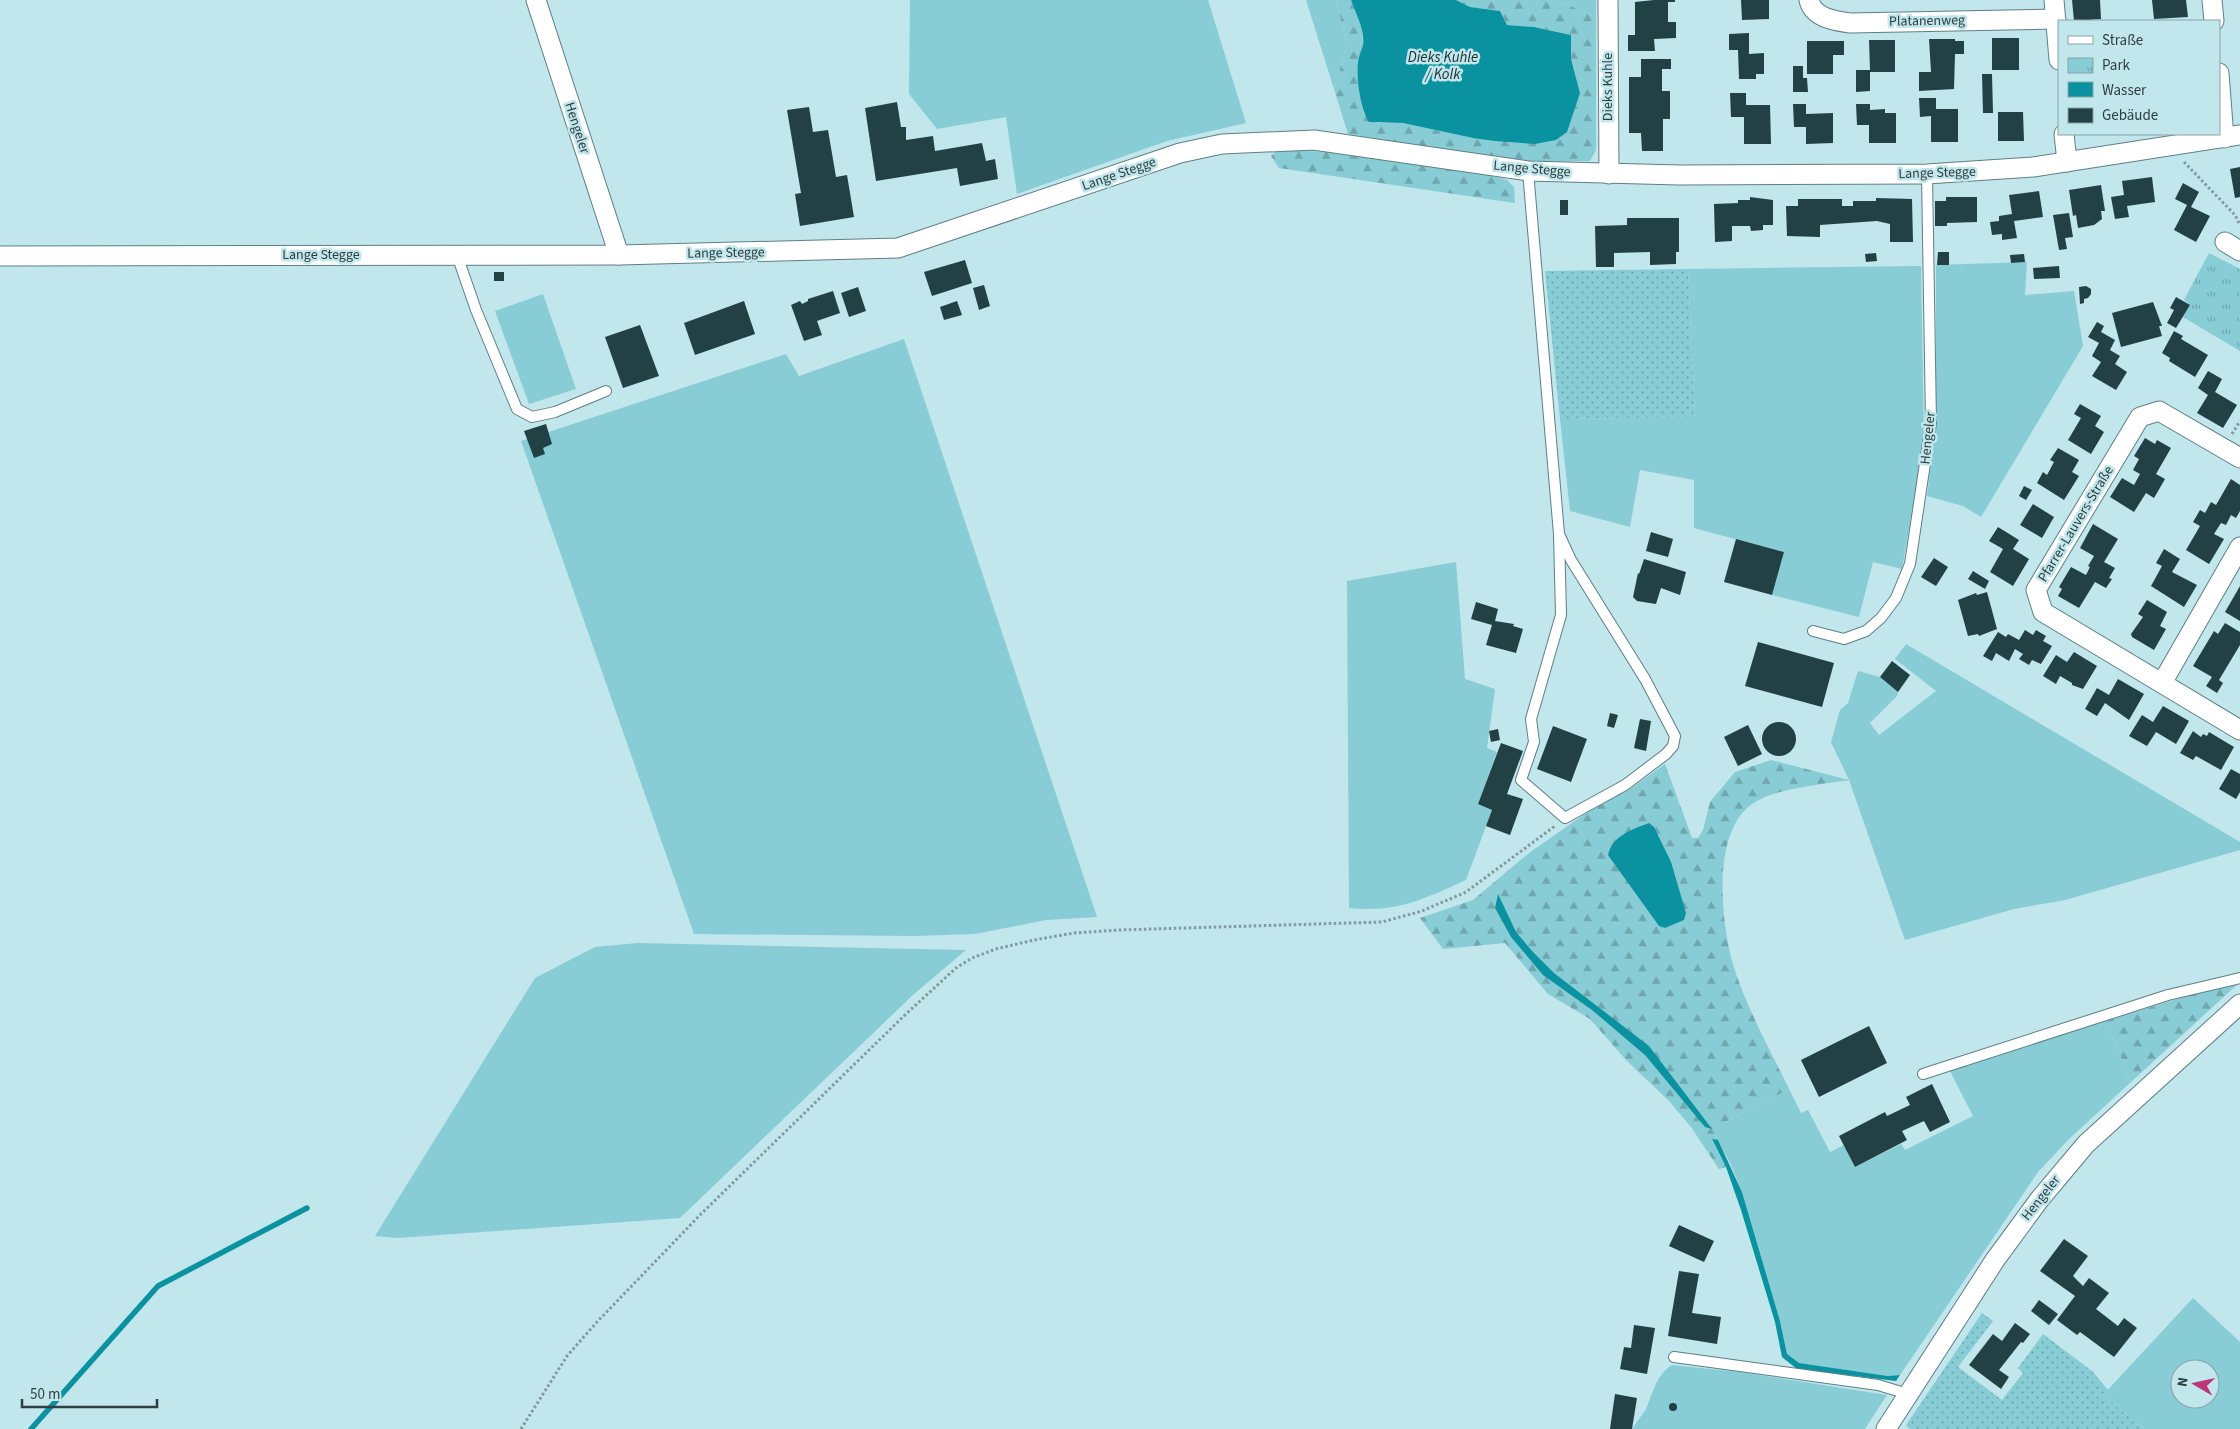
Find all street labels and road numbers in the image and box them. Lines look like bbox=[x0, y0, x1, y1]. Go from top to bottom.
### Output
street label: Platanenweg bbox=[1889, 10, 1965, 32]
street label: Dieks Kuhle bbox=[1598, 53, 1618, 121]
street label: Hengeler bbox=[559, 100, 595, 156]
street label: Lange Stegge bbox=[1079, 152, 1159, 196]
street label: Lange Stegge bbox=[1493, 156, 1572, 182]
street label: Lange Stegge bbox=[1898, 162, 1976, 184]
street label: Lange Stegge bbox=[687, 242, 765, 264]
street label: Lange Stegge bbox=[282, 245, 360, 265]
street label: Hengeler bbox=[1915, 411, 1941, 465]
street label: Pfarrer-Lauvers-Straße bbox=[2033, 462, 2119, 586]
street label: Hengeler bbox=[2017, 1171, 2065, 1225]

